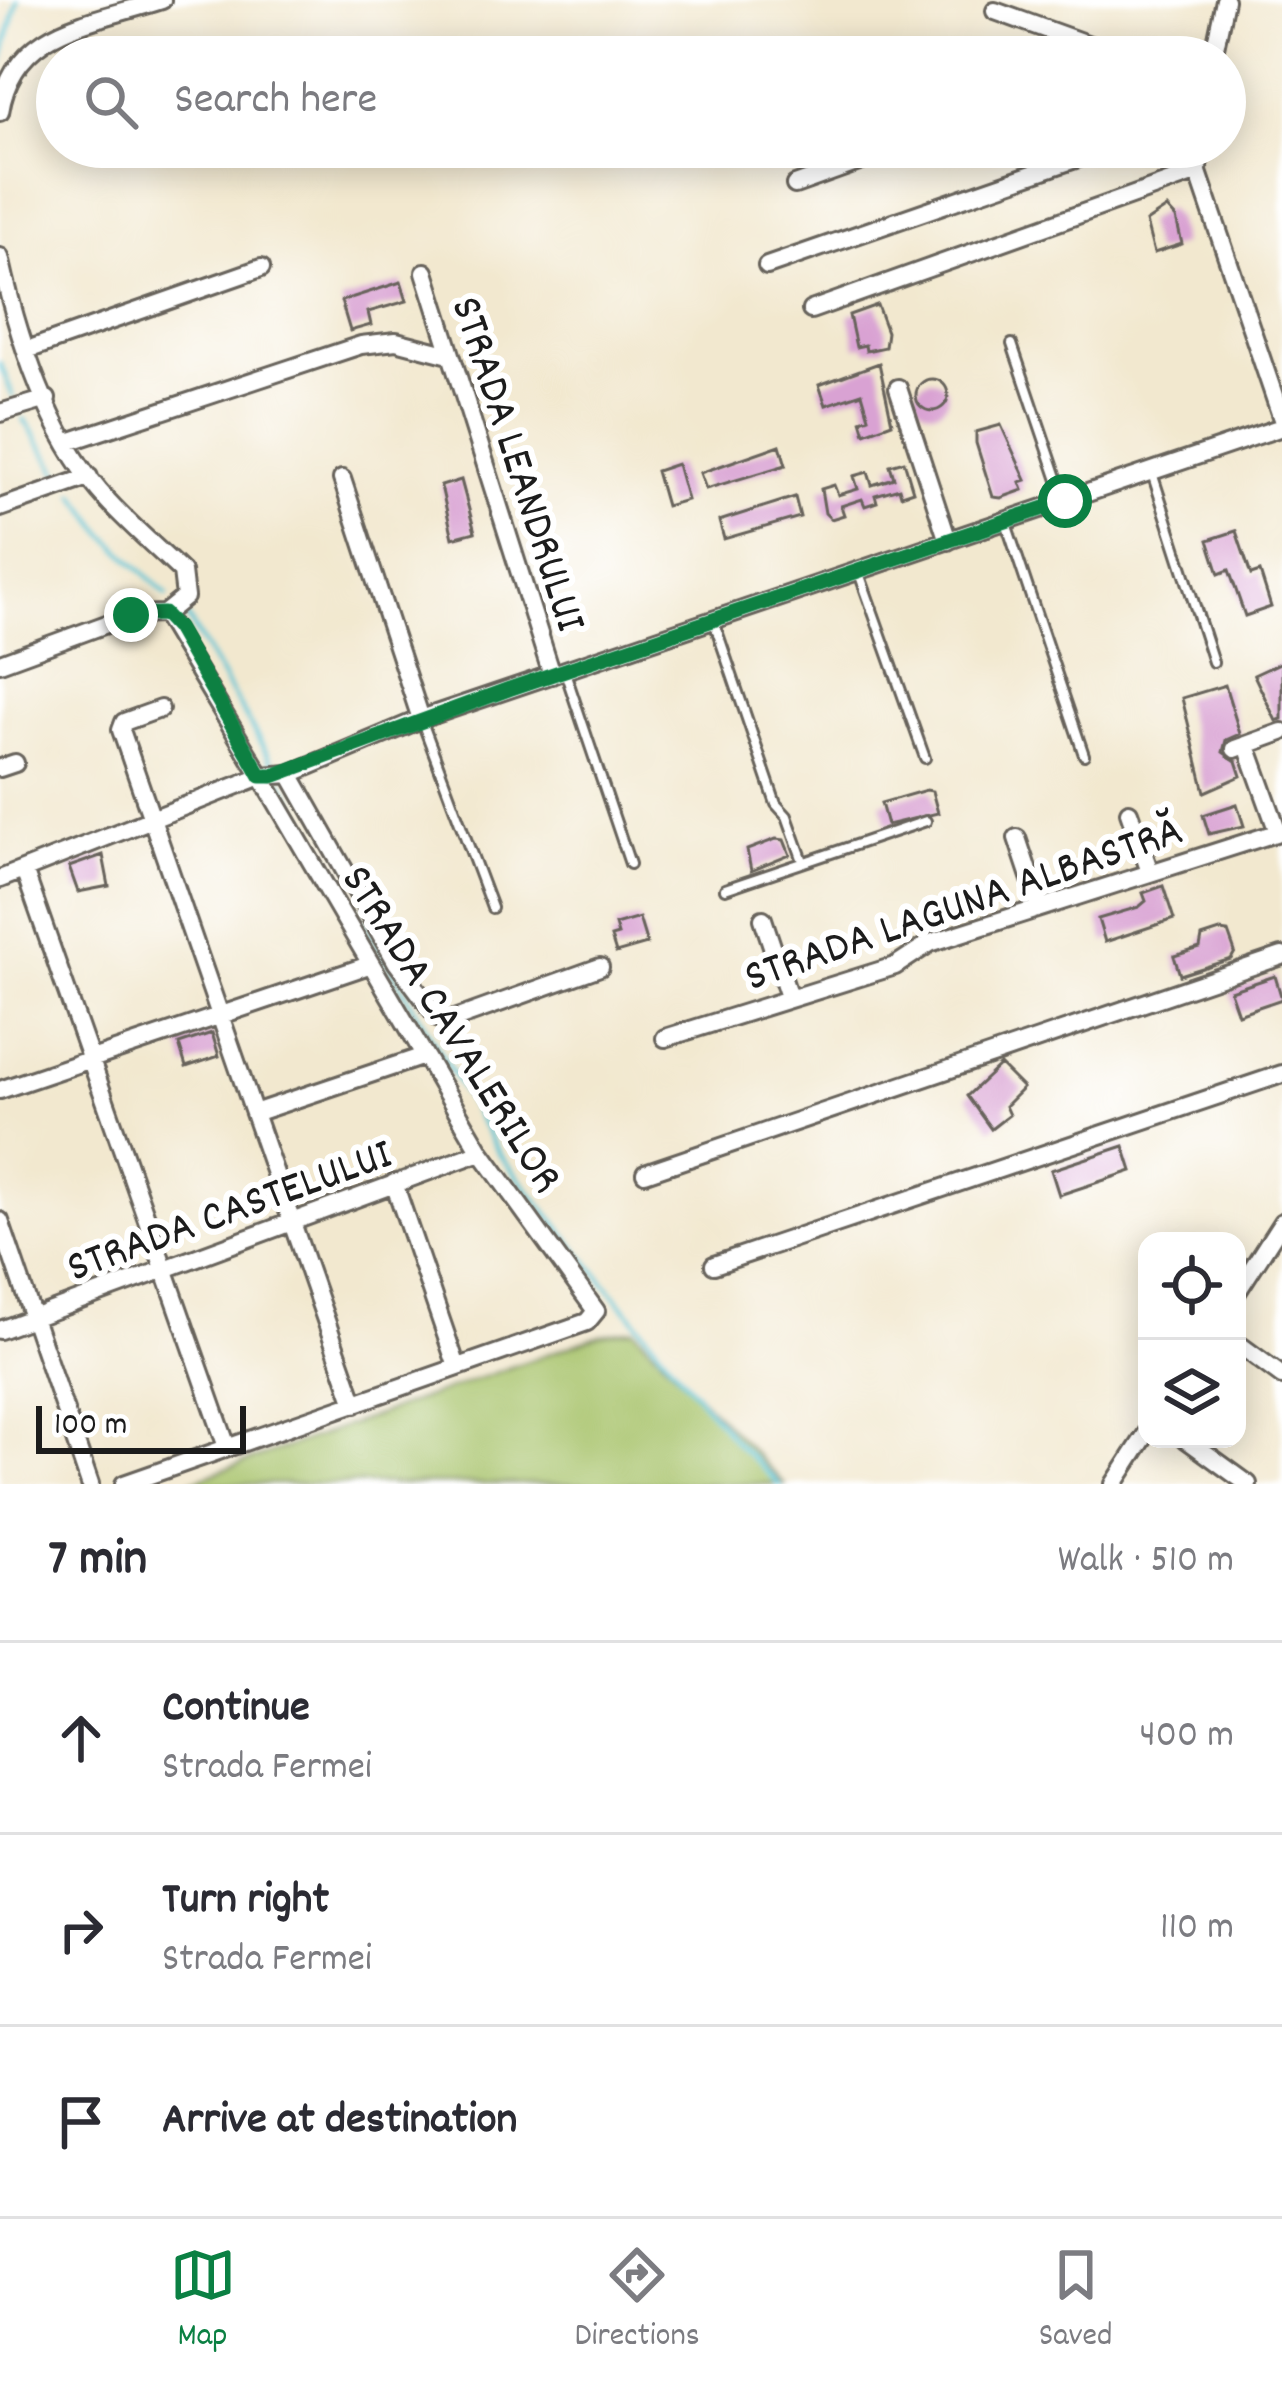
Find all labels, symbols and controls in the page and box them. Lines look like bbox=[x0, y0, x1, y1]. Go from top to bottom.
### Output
search box bbox=[36, 36, 1246, 168]
icon: search bbox=[78, 69, 144, 135]
text: Search here bbox=[174, 70, 377, 134]
street label: STRADA LEANDRULUI bbox=[431, 289, 600, 641]
route start bbox=[1038, 474, 1092, 528]
route end bbox=[104, 588, 158, 642]
street label: STRADA LAGUNA ALBASTRĂ bbox=[737, 802, 1192, 1012]
street label: STRADA CAVALERILOR bbox=[322, 854, 576, 1207]
street label: STRADA CASTELULUI bbox=[59, 1125, 402, 1302]
map controls bbox=[1138, 1232, 1246, 1448]
button: locate bbox=[1138, 1232, 1246, 1340]
button: layers bbox=[1138, 1340, 1246, 1448]
scale bar bbox=[36, 1400, 246, 1453]
text: 100 m bbox=[54, 1403, 127, 1450]
text: 7 min bbox=[48, 1526, 147, 1598]
text: Walk · 510 m bbox=[1058, 1535, 1234, 1590]
text: Continue bbox=[162, 1678, 310, 1742]
icon: ahead bbox=[48, 1705, 114, 1771]
text: 400 m bbox=[1140, 1710, 1234, 1765]
text: Strada Fermei bbox=[162, 1742, 372, 1797]
text: Turn right bbox=[162, 1870, 329, 1934]
icon: right bbox=[48, 1897, 114, 1963]
text: 110 m bbox=[1160, 1902, 1234, 1957]
text: Strada Fermei bbox=[162, 1934, 372, 1989]
icon: arrive bbox=[48, 2089, 114, 2155]
text: Arrive at destination bbox=[162, 2090, 517, 2154]
tab: Map bbox=[170, 2242, 236, 2361]
tab: Directions bbox=[575, 2242, 700, 2361]
tab: Saved bbox=[1039, 2242, 1112, 2361]

